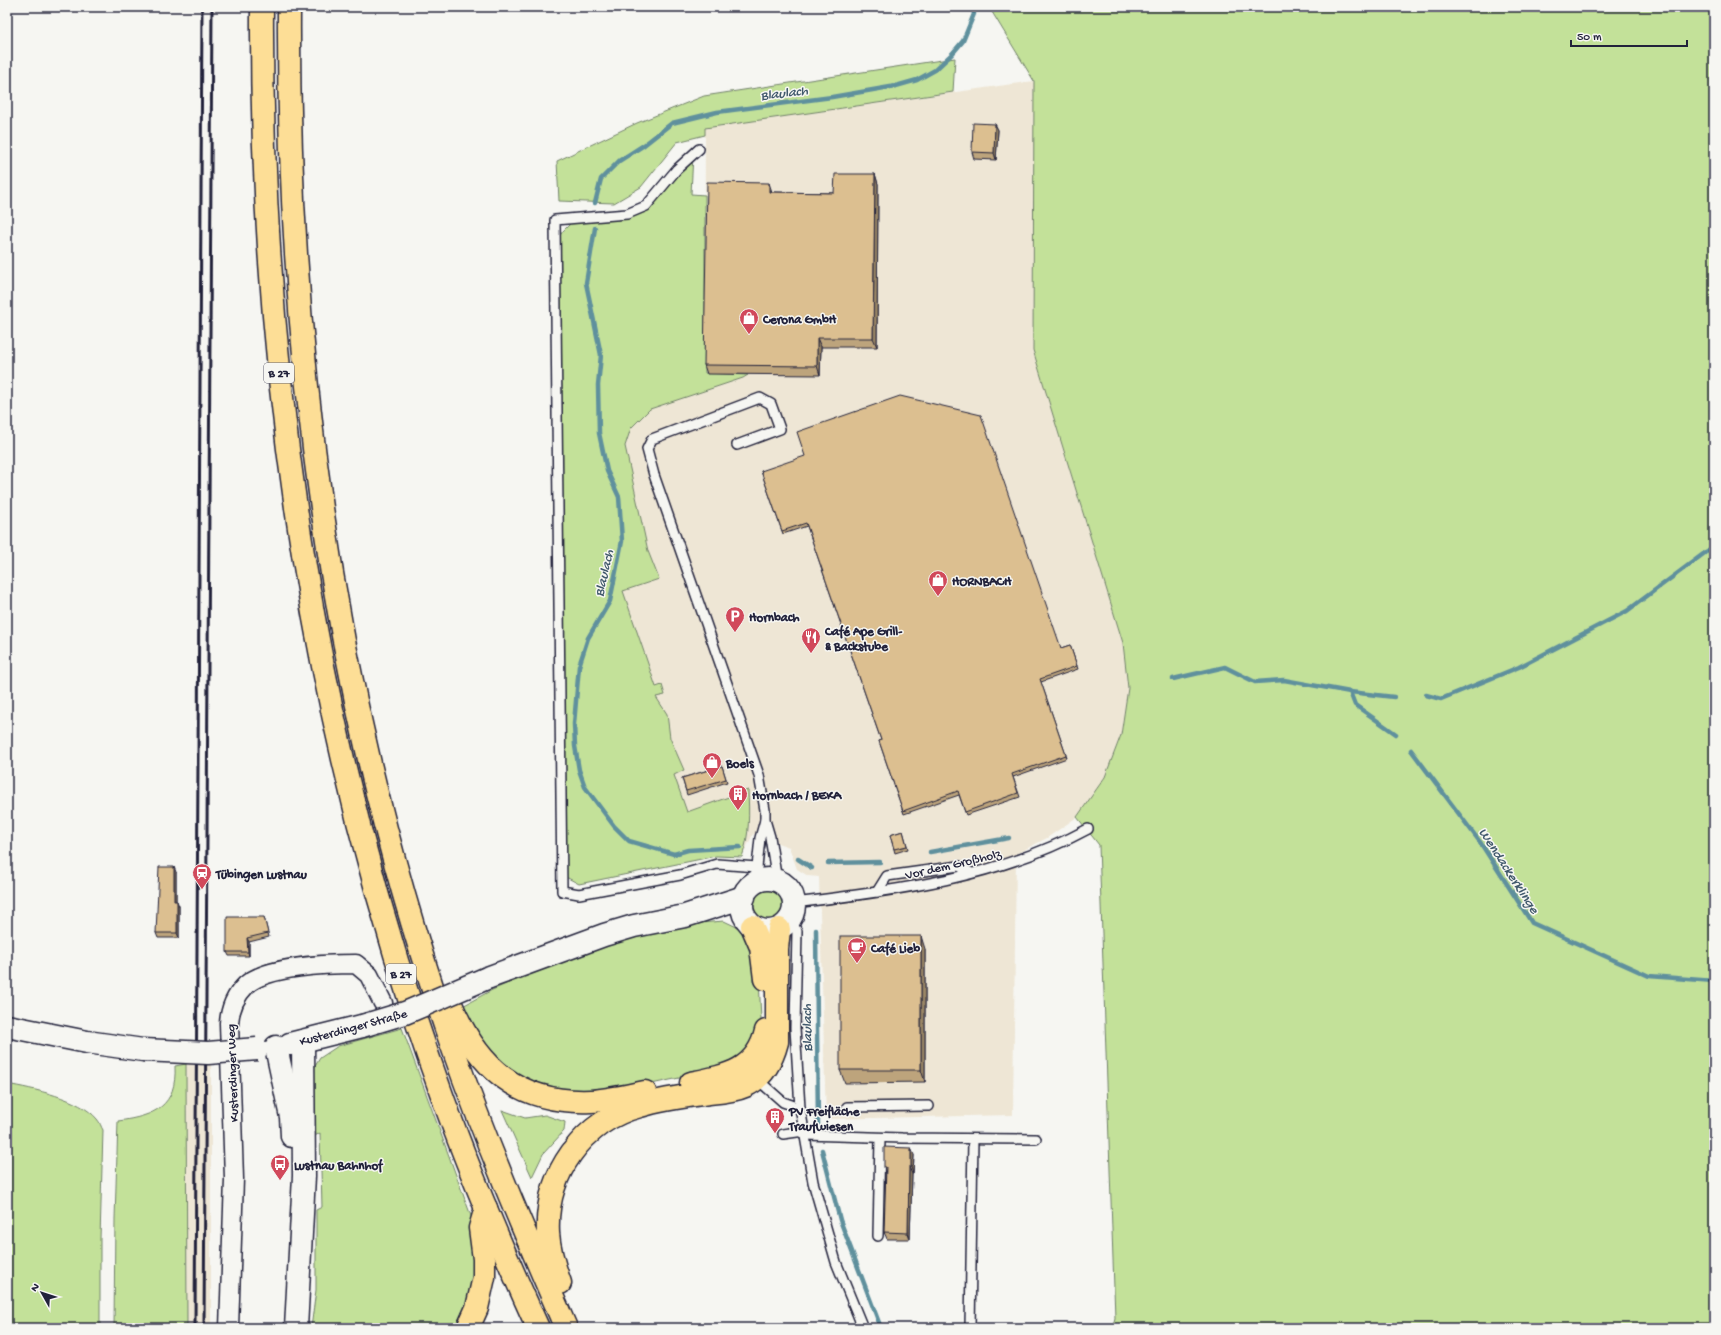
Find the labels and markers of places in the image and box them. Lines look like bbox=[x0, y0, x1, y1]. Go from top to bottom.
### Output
shop icon: Cerona GmbH bbox=[738, 307, 760, 335]
place label: Cerona GmbH bbox=[762, 313, 837, 328]
shop icon: HORNBACH bbox=[927, 569, 949, 597]
place label: HORNBACH bbox=[952, 575, 1012, 590]
parking icon: Hornbach bbox=[724, 605, 746, 633]
place label: Hornbach bbox=[749, 611, 799, 626]
place label: Café Ape Grill- & Backstube bbox=[824, 624, 903, 655]
restaurant icon: Café Ape Grill- & Backstube bbox=[800, 626, 822, 654]
shop icon: Boels bbox=[701, 751, 723, 779]
place label: Boels bbox=[725, 757, 755, 772]
building icon: Hornbach / BEKA bbox=[727, 783, 749, 811]
place label: Hornbach / BEKA bbox=[752, 789, 843, 804]
station icon: Tübingen Lustnau bbox=[191, 862, 213, 890]
place label: Tübingen Lustnau bbox=[215, 868, 308, 883]
cafe icon: Café Lieb bbox=[846, 936, 868, 964]
place label: Café Lieb bbox=[870, 941, 920, 957]
place label: PV Freifläche Traufwiesen bbox=[788, 1104, 861, 1135]
building icon: PV Freifläche Traufwiesen bbox=[764, 1106, 786, 1134]
bus stop icon: Lustnau Bahnhof bbox=[269, 1153, 291, 1181]
place label: Lustnau Bahnhof bbox=[294, 1158, 384, 1174]

